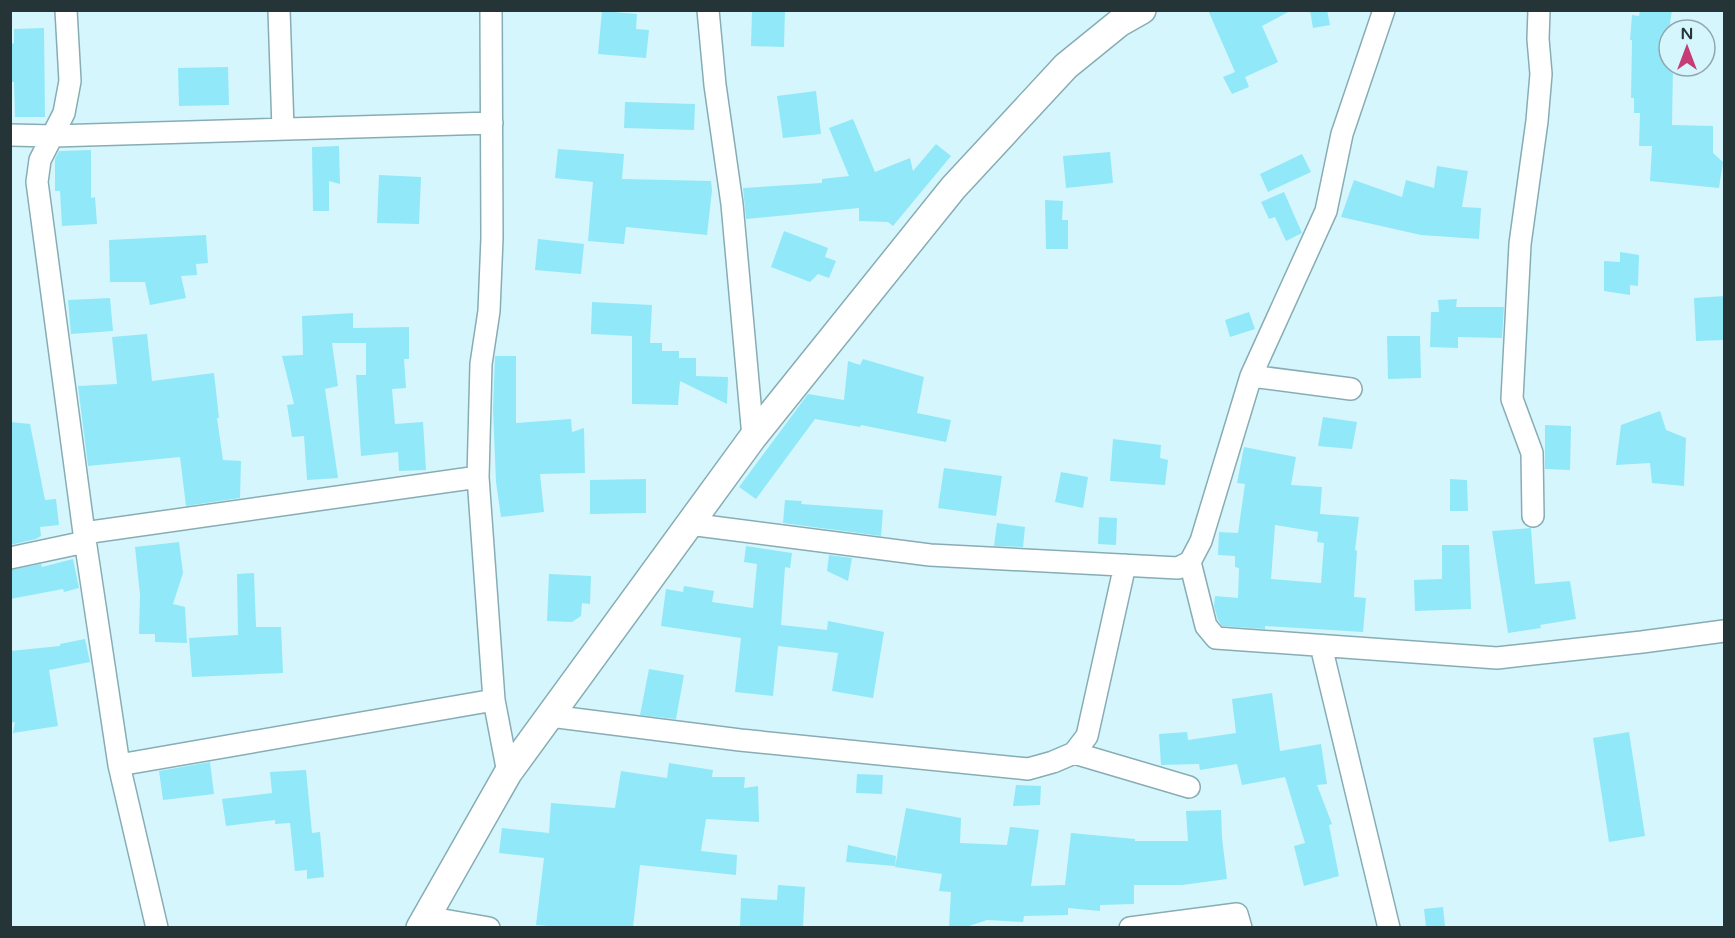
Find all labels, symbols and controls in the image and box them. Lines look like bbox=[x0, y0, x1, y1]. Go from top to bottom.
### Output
north arrow bbox=[1657, 18, 1717, 78]
text: N bbox=[1681, 24, 1693, 44]

